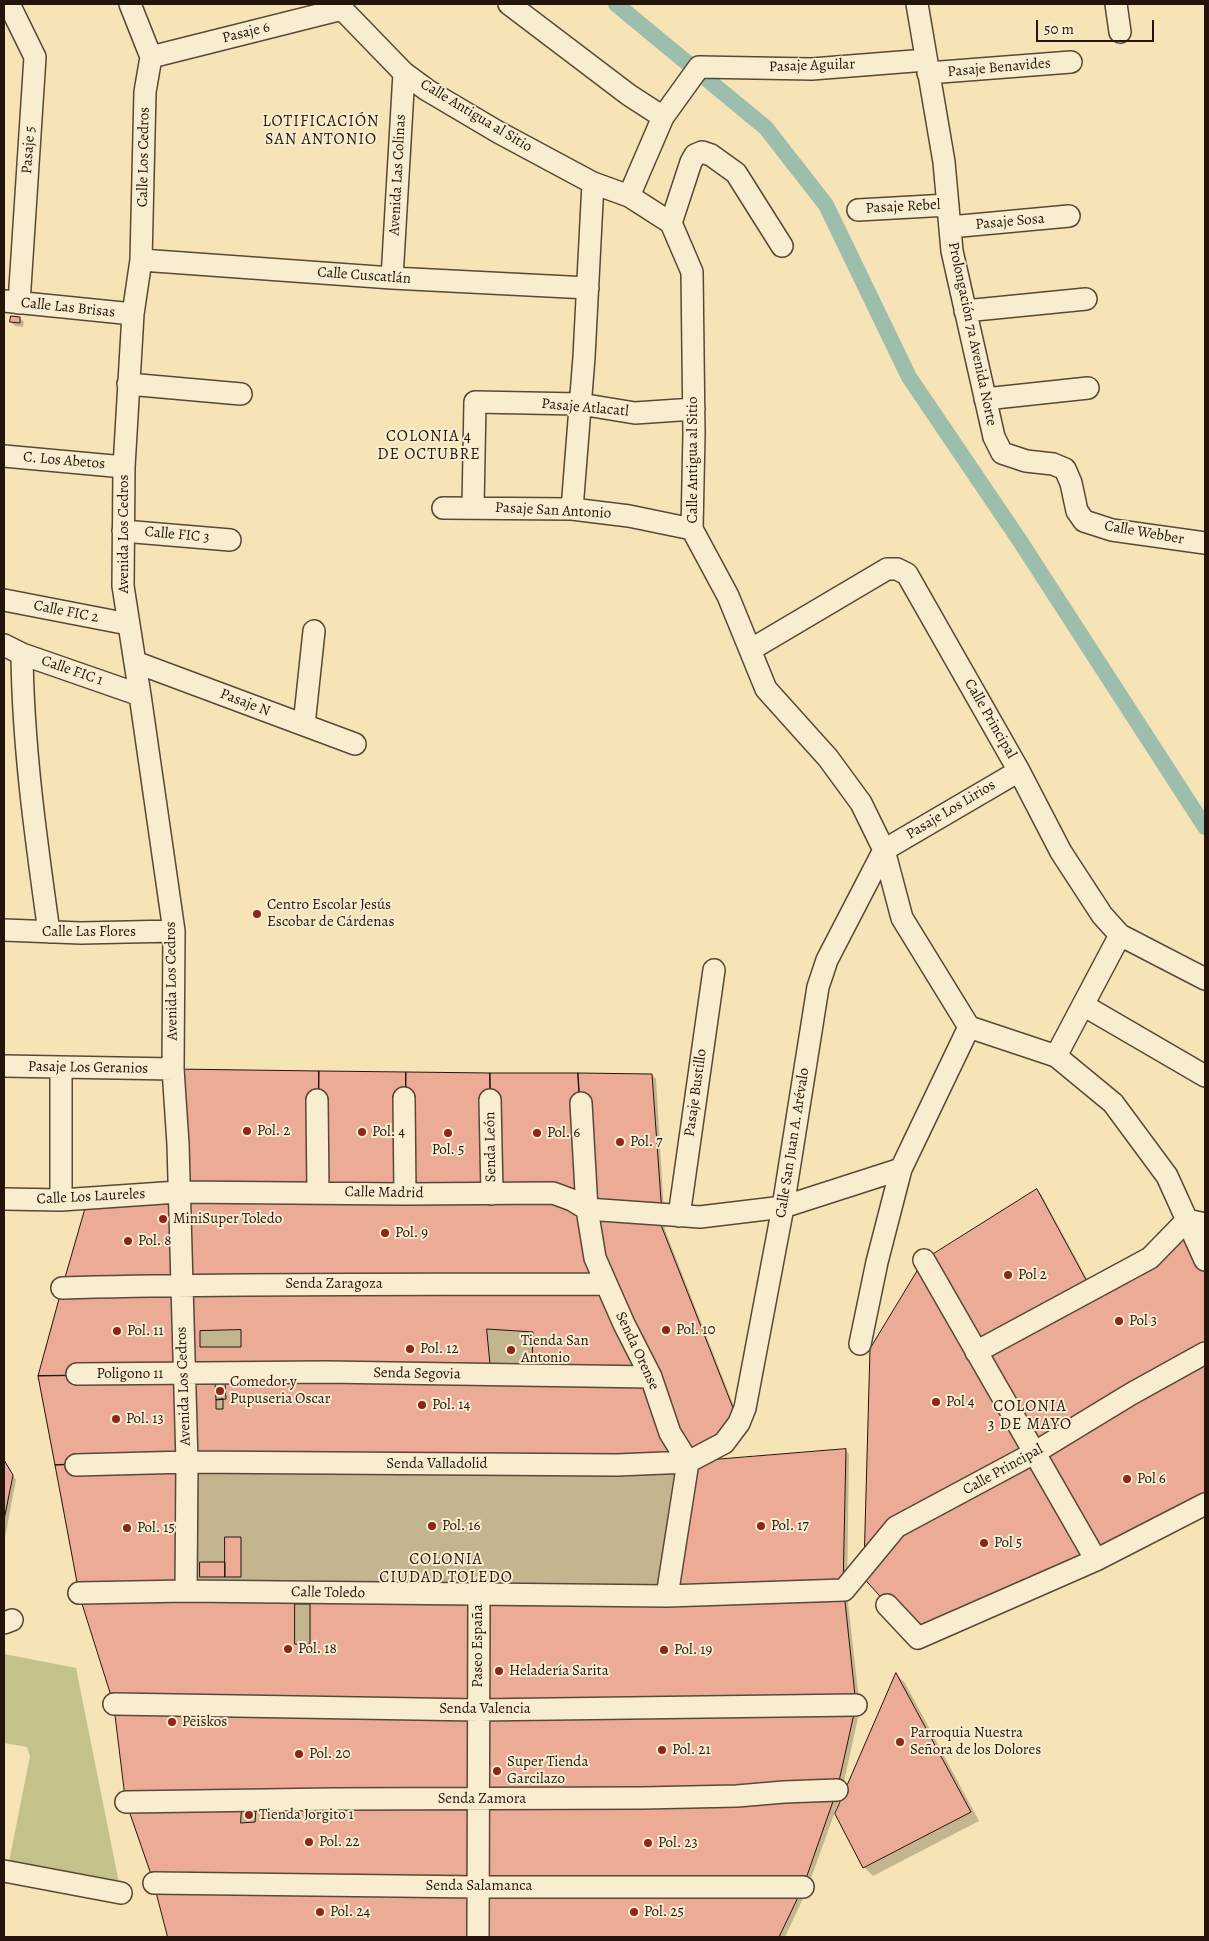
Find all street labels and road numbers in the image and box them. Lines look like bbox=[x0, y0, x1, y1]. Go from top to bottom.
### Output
street label: Pasaje 6 bbox=[220, 18, 272, 48]
street label: Pasaje Aguilar bbox=[768, 55, 856, 77]
street label: Pasaje Benavides bbox=[947, 55, 1051, 81]
street label: Calle Antigua al Sitio bbox=[417, 76, 535, 156]
street label: Calle Los Cedros bbox=[134, 107, 154, 207]
street label: Avenida Las Colinas bbox=[386, 114, 410, 236]
street label: Pasaje 5 bbox=[18, 125, 40, 175]
street label: Pasaje Rebel bbox=[865, 196, 941, 218]
street label: Pasaje Sosa bbox=[975, 210, 1045, 234]
street label: Prolongación 7a Avenida Norte bbox=[944, 240, 1000, 428]
street label: Calle Cuscatlán bbox=[317, 264, 411, 288]
street label: Calle Las Brisas bbox=[20, 294, 116, 322]
street label: Pasaje Atlacatl bbox=[541, 395, 629, 421]
street label: Calle Antigua al Sitio bbox=[684, 396, 702, 524]
street label: C. Los Abetos bbox=[22, 448, 106, 474]
street label: Avenida Los Cedros bbox=[115, 474, 133, 594]
street label: Pasaje San Antonio bbox=[494, 499, 612, 523]
street label: Calle Webber bbox=[1103, 517, 1185, 549]
street label: Calle FIC 3 bbox=[144, 523, 210, 547]
street label: Calle FIC 2 bbox=[32, 597, 100, 627]
street label: Calle FIC 1 bbox=[39, 652, 105, 690]
street label: Calle Principal bbox=[960, 676, 1020, 762]
street label: Pasaje N bbox=[217, 685, 273, 721]
street label: Pasaje Los Lirios bbox=[903, 776, 999, 844]
street label: Avenida Los Cedros bbox=[162, 921, 182, 1041]
street label: Calle Las Flores bbox=[42, 923, 136, 941]
street label: Pasaje Bustillo bbox=[681, 1048, 711, 1138]
street label: Pasaje Los Geranios bbox=[28, 1058, 148, 1078]
street label: Calle San Juan A. Arévalo bbox=[772, 1067, 814, 1219]
street label: Senda León bbox=[481, 1112, 501, 1182]
street label: Calle Madrid bbox=[344, 1183, 424, 1203]
street label: Calle Los Laureles bbox=[36, 1185, 146, 1209]
street label: Senda Zaragoza bbox=[285, 1275, 383, 1293]
street label: Senda Orense bbox=[611, 1309, 663, 1393]
street label: Avenida Los Cedros bbox=[173, 1326, 195, 1446]
street label: Senda Segovia bbox=[373, 1364, 461, 1384]
street label: Poligono 11 bbox=[97, 1365, 163, 1383]
street label: Calle Principal bbox=[960, 1441, 1046, 1499]
street label: Senda Valladolid bbox=[386, 1455, 488, 1473]
street label: Calle Toledo bbox=[291, 1583, 365, 1603]
street label: Paseo España bbox=[469, 1604, 487, 1688]
street label: Senda Valencia bbox=[439, 1700, 531, 1718]
street label: Senda Zamora bbox=[438, 1790, 526, 1808]
street label: Senda Salamanca bbox=[426, 1877, 532, 1895]

